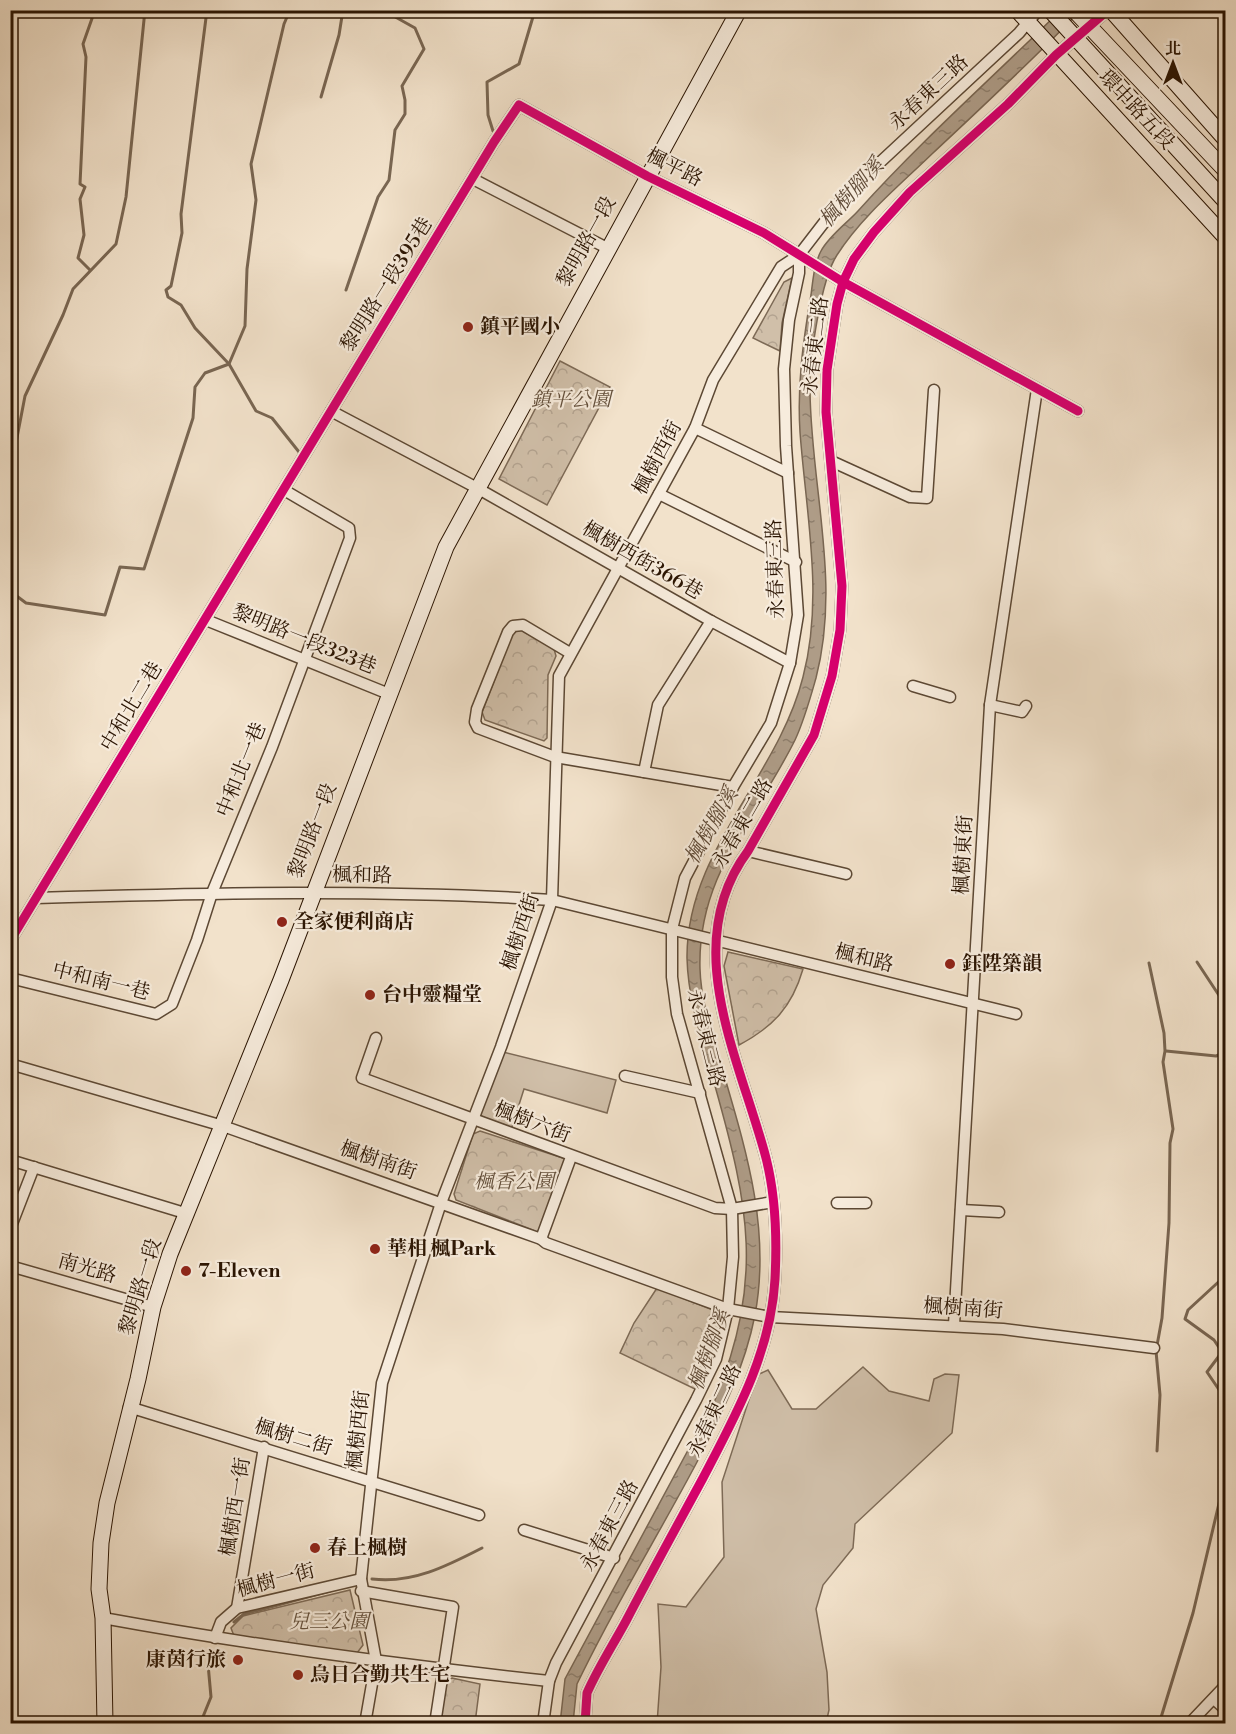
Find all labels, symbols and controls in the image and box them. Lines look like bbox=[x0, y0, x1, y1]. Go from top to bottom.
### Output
north arrow bbox=[1143, 33, 1203, 93]
text: 北 bbox=[1165, 39, 1181, 59]
street label: 永春東三路 bbox=[884, 50, 974, 136]
street label: 環中路五段 bbox=[1093, 65, 1179, 155]
street label: 楓平路 bbox=[642, 143, 706, 193]
water label: 楓樹腳溪 bbox=[814, 152, 891, 233]
street label: 黎明路一段 bbox=[552, 192, 622, 292]
street label: 黎明路一段395巷 bbox=[336, 213, 438, 357]
street label: 永春東二路 bbox=[797, 295, 835, 397]
place label: 鎮平國小 bbox=[480, 315, 560, 340]
marker: 鎮平國小 bbox=[461, 320, 475, 334]
park label: 鎮平公園 bbox=[531, 388, 614, 413]
street label: 楓樹西街 bbox=[628, 417, 688, 499]
street label: 楓樹西街366巷 bbox=[577, 516, 707, 606]
street label: 永春東三路 bbox=[762, 519, 790, 619]
street label: 黎明路一段323巷 bbox=[228, 600, 380, 680]
street label: 中和北二巷 bbox=[96, 658, 168, 756]
street label: 中和北一巷 bbox=[212, 719, 272, 821]
street label: 永春東二路 bbox=[707, 774, 779, 874]
street label: 黎明路一段 bbox=[283, 780, 343, 882]
water label: 楓樹腳溪 bbox=[680, 781, 745, 869]
street label: 楓樹東街 bbox=[949, 814, 979, 896]
street label: 楓和路 bbox=[332, 863, 392, 889]
street label: 楓樹西街 bbox=[497, 890, 545, 974]
place label: 全家便利商店 bbox=[294, 910, 414, 935]
marker: 全家便利商店 bbox=[275, 915, 289, 929]
street label: 楓和路 bbox=[832, 940, 896, 978]
place label: 鈺陞築韻 bbox=[962, 952, 1042, 977]
marker: 鈺陞築韻 bbox=[943, 957, 957, 971]
street label: 中和南一巷 bbox=[49, 958, 153, 1006]
place label: 台中靈糧堂 bbox=[382, 983, 482, 1008]
street label: 永春東三路 bbox=[681, 986, 729, 1090]
marker: 台中靈糧堂 bbox=[363, 988, 377, 1002]
street label: 楓樹六街 bbox=[490, 1097, 574, 1149]
street label: 楓樹南街 bbox=[336, 1136, 420, 1186]
park label: 楓香公園 bbox=[474, 1170, 557, 1195]
street label: 黎明路一段 bbox=[114, 1236, 168, 1338]
place label: 華相 楓Park bbox=[387, 1237, 497, 1262]
marker: 華相 楓Park bbox=[368, 1242, 382, 1256]
street label: 南光路 bbox=[55, 1249, 119, 1289]
place label: 7-Eleven bbox=[198, 1259, 281, 1284]
marker: 7-Eleven bbox=[179, 1264, 193, 1278]
street label: 楓樹南街 bbox=[922, 1294, 1004, 1324]
water label: 楓樹腳溪 bbox=[683, 1304, 737, 1394]
street label: 永春東二路 bbox=[683, 1360, 747, 1462]
street label: 楓樹西街 bbox=[342, 1389, 376, 1471]
street label: 楓樹二街 bbox=[251, 1414, 335, 1462]
street label: 楓樹西一街 bbox=[216, 1456, 256, 1558]
street label: 永春東三路 bbox=[575, 1476, 645, 1576]
place label: 春上楓樹 bbox=[327, 1536, 408, 1561]
marker: 春上楓樹 bbox=[308, 1541, 322, 1555]
street label: 楓樹一街 bbox=[234, 1559, 318, 1603]
park label: 兒三公園 bbox=[289, 1610, 372, 1635]
place label: 康茵行旅 bbox=[146, 1648, 226, 1673]
marker: 康茵行旅 bbox=[231, 1653, 245, 1667]
place label: 烏日合勤共生宅 bbox=[310, 1663, 450, 1688]
marker: 烏日合勤共生宅 bbox=[291, 1668, 305, 1682]

